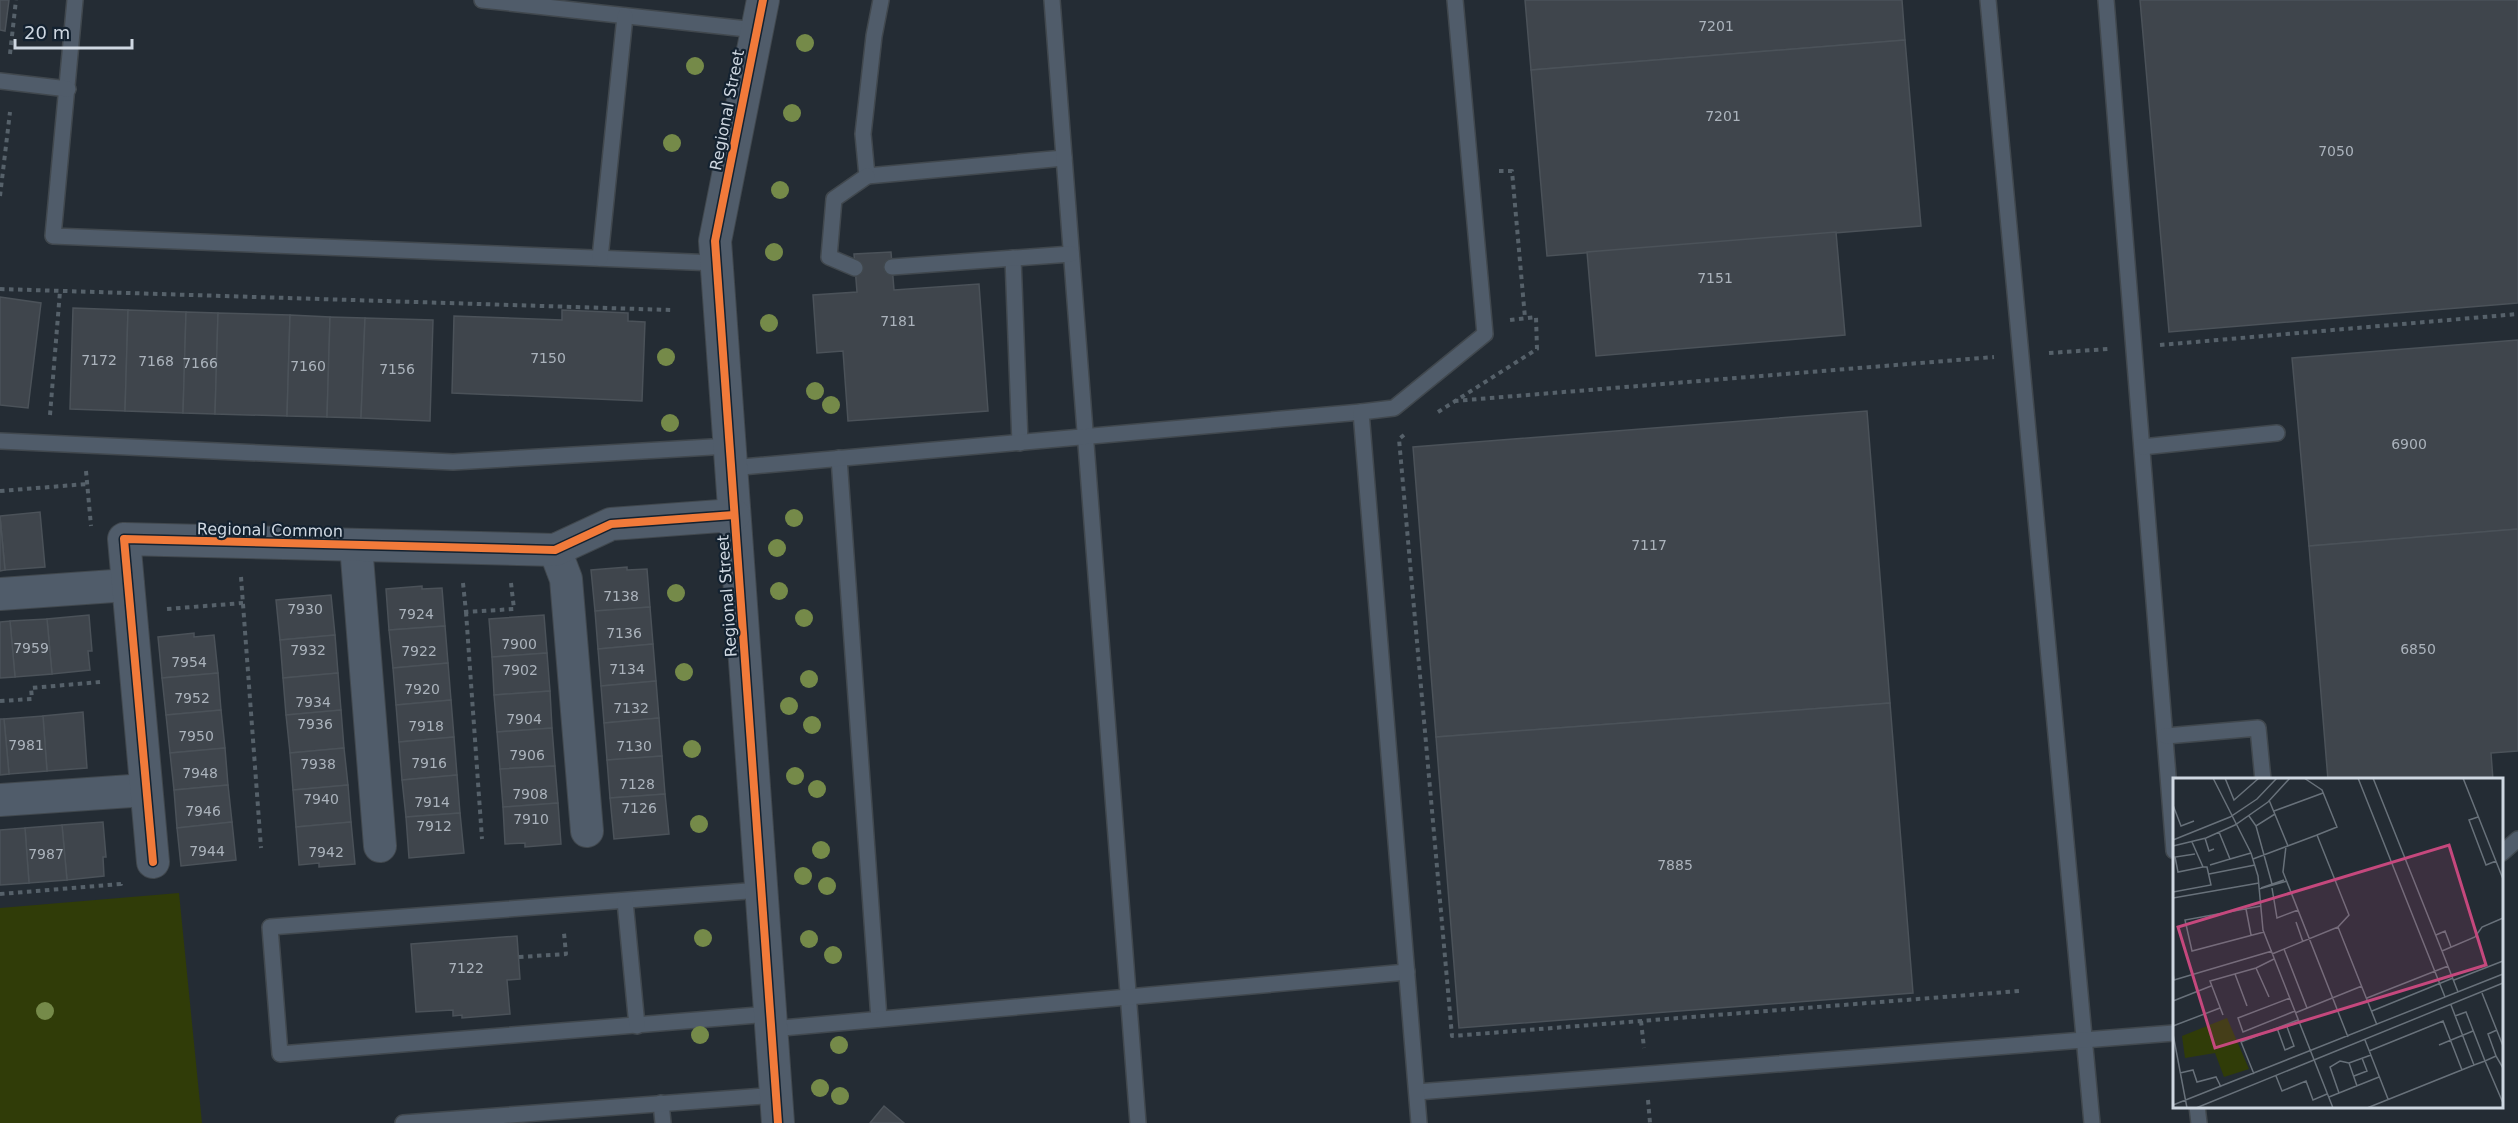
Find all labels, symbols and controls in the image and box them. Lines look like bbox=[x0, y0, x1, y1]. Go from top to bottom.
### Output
scale bar bbox=[15, 12, 132, 50]
house number: 7201 bbox=[1698, 18, 1734, 34]
text: 20 m bbox=[24, 22, 70, 43]
street label: Regional Street bbox=[706, 48, 748, 172]
house number: 7201 bbox=[1705, 108, 1741, 124]
house number: 7050 bbox=[2318, 143, 2354, 159]
house number: 7151 bbox=[1697, 270, 1733, 286]
house number: 7181 bbox=[880, 313, 916, 329]
house number: 7150 bbox=[530, 350, 566, 366]
house number: 7172 bbox=[81, 352, 117, 368]
house number: 7168 bbox=[138, 353, 174, 369]
house number: 7166 bbox=[182, 355, 218, 371]
house number: 7160 bbox=[290, 358, 326, 374]
house number: 7156 bbox=[379, 361, 415, 377]
house number: 6900 bbox=[2391, 436, 2427, 452]
street label: Regional Common bbox=[197, 519, 343, 541]
street label: Regional Street bbox=[713, 534, 741, 658]
house number: 7117 bbox=[1631, 537, 1667, 553]
house number: 7138 bbox=[603, 588, 639, 604]
house number: 7930 bbox=[287, 601, 323, 617]
house number: 7924 bbox=[398, 606, 434, 622]
house number: 7136 bbox=[606, 625, 642, 641]
house number: 7900 bbox=[501, 636, 537, 652]
house number: 7959 bbox=[13, 640, 49, 656]
house number: 6850 bbox=[2400, 641, 2436, 657]
house number: 7932 bbox=[290, 642, 326, 658]
house number: 7922 bbox=[401, 643, 437, 659]
house number: 7954 bbox=[171, 654, 207, 670]
house number: 7134 bbox=[609, 661, 645, 677]
house number: 7902 bbox=[502, 662, 538, 678]
house number: 7920 bbox=[404, 681, 440, 697]
house number: 7952 bbox=[174, 690, 210, 706]
house number: 7934 bbox=[295, 694, 331, 710]
house number: 7132 bbox=[613, 700, 649, 716]
house number: 7904 bbox=[506, 711, 542, 727]
house number: 7936 bbox=[297, 716, 333, 732]
house number: 7918 bbox=[408, 718, 444, 734]
house number: 7950 bbox=[178, 728, 214, 744]
house number: 7981 bbox=[8, 737, 44, 753]
house number: 7130 bbox=[616, 738, 652, 754]
house number: 7906 bbox=[509, 747, 545, 763]
house number: 7916 bbox=[411, 755, 447, 771]
house number: 7938 bbox=[300, 756, 336, 772]
house number: 7948 bbox=[182, 765, 218, 781]
house number: 7128 bbox=[619, 776, 655, 792]
inset map bbox=[2173, 778, 2503, 1108]
house number: 7908 bbox=[512, 786, 548, 802]
house number: 7940 bbox=[303, 791, 339, 807]
house number: 7914 bbox=[414, 794, 450, 810]
house number: 7126 bbox=[621, 800, 657, 816]
house number: 7946 bbox=[185, 803, 221, 819]
house number: 7910 bbox=[513, 811, 549, 827]
house number: 7912 bbox=[416, 818, 452, 834]
house number: 7944 bbox=[189, 843, 225, 859]
house number: 7942 bbox=[308, 844, 344, 860]
house number: 7987 bbox=[28, 846, 64, 862]
house number: 7885 bbox=[1657, 857, 1693, 873]
house number: 7122 bbox=[448, 960, 484, 976]

